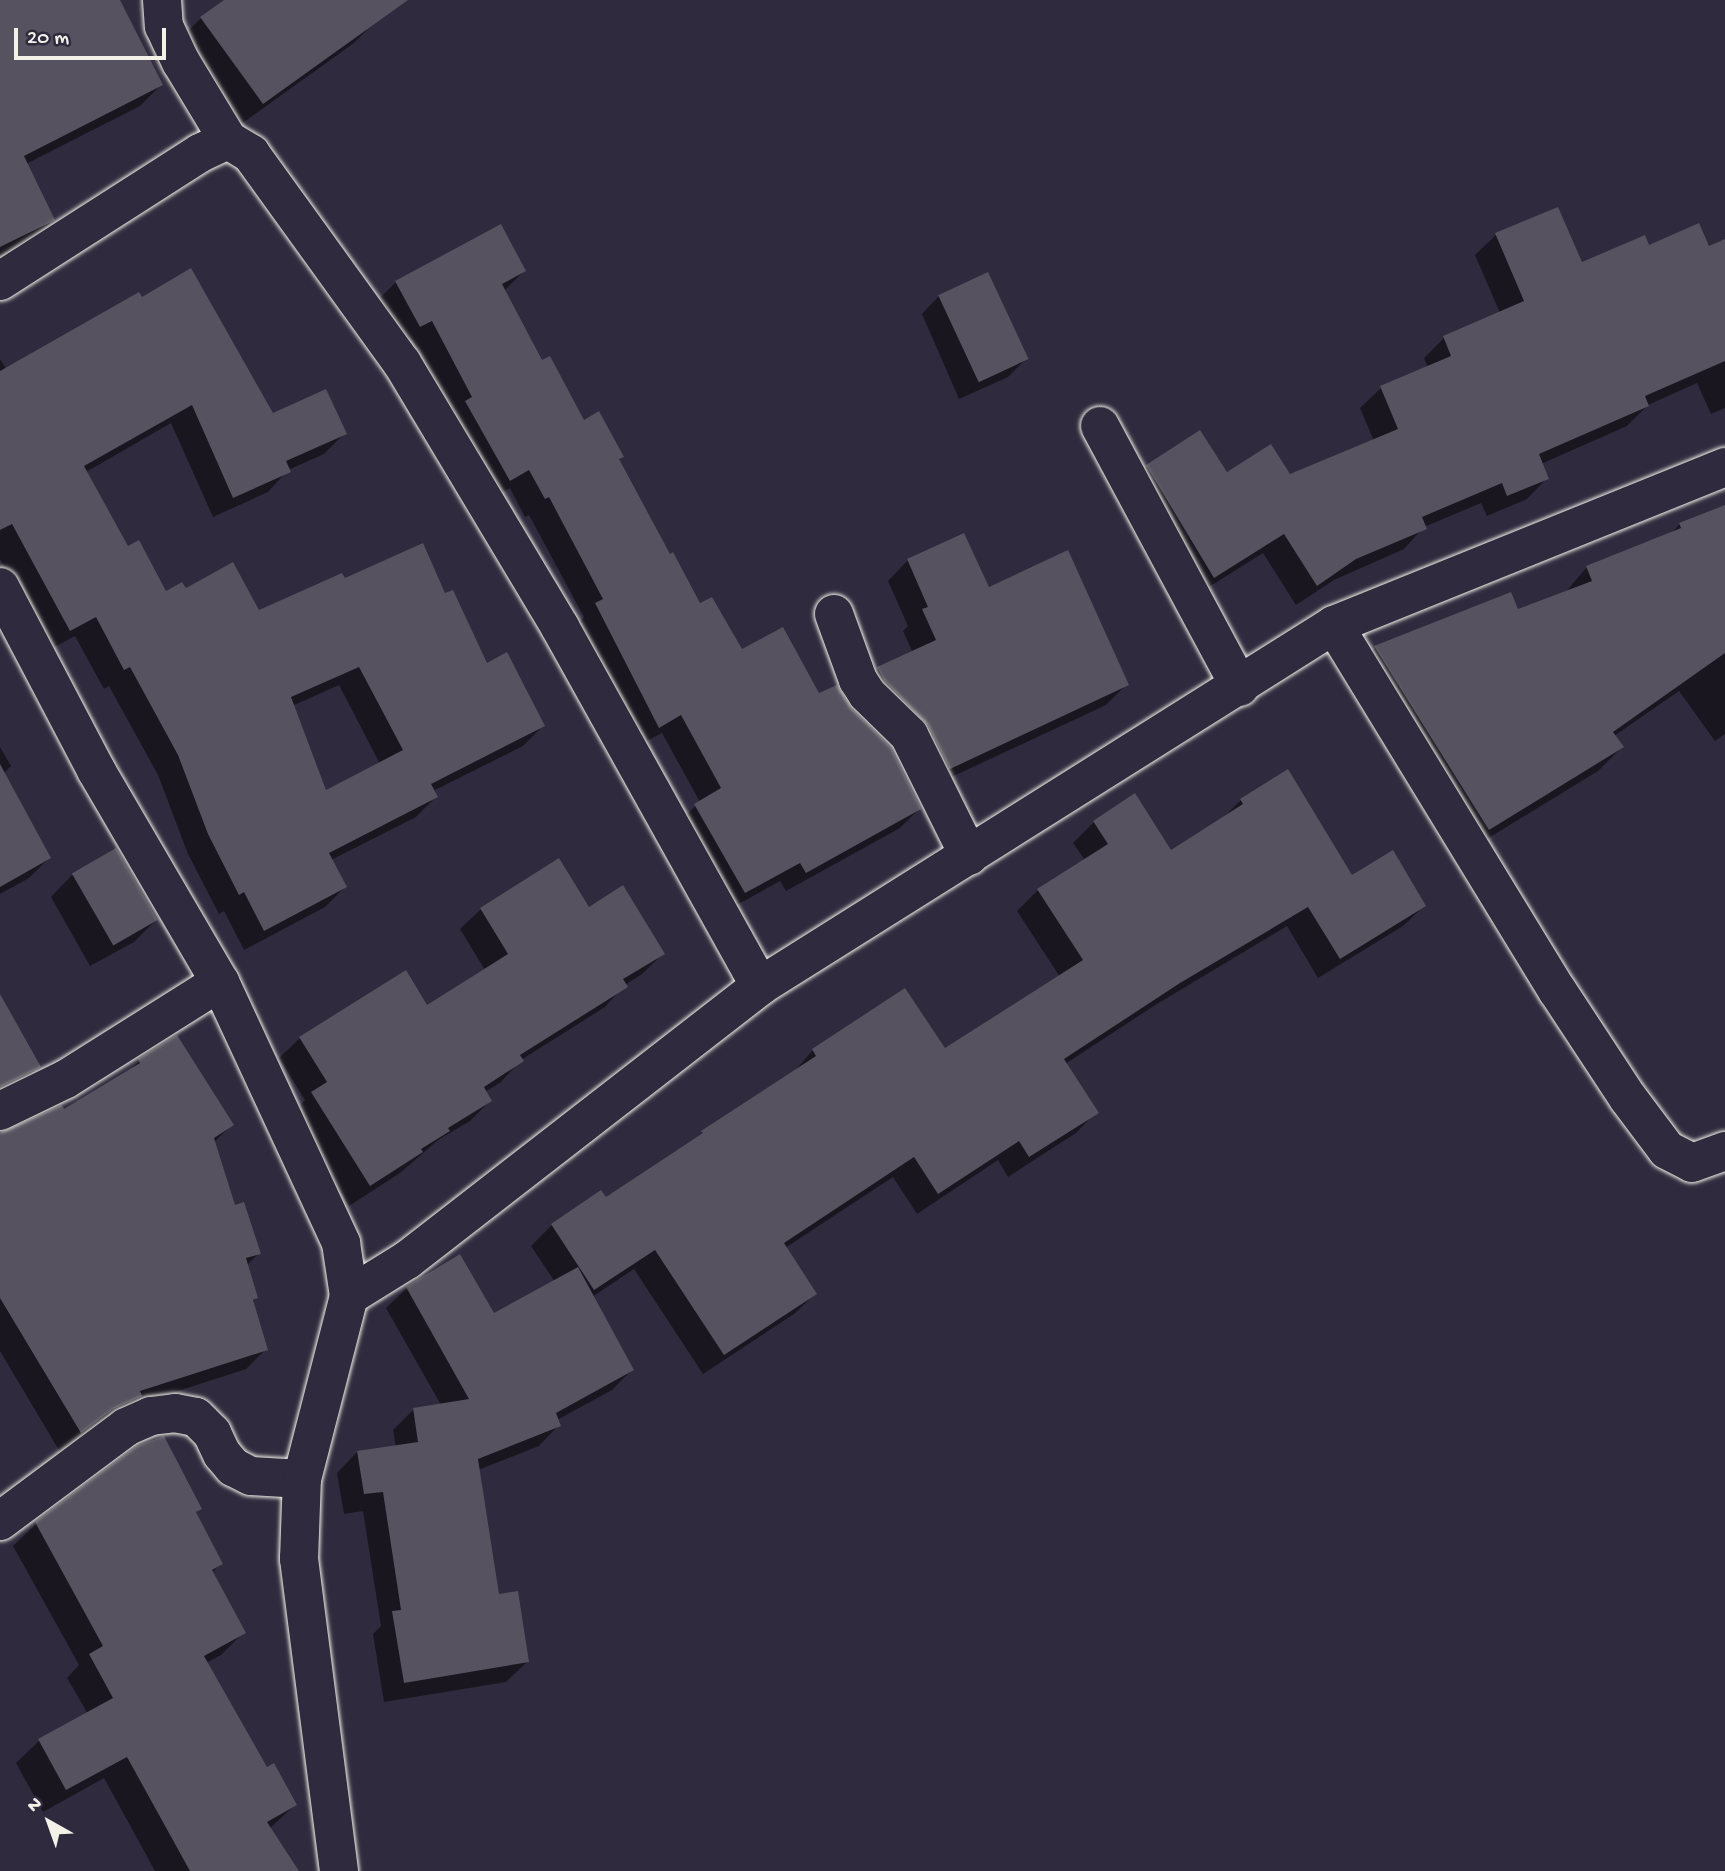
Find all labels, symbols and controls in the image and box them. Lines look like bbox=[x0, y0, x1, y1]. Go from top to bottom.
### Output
scale bar bbox=[18, 14, 170, 58]
text: 20 m bbox=[27, 27, 69, 52]
north arrow bbox=[14, 1787, 84, 1857]
text: N bbox=[23, 1793, 47, 1818]

